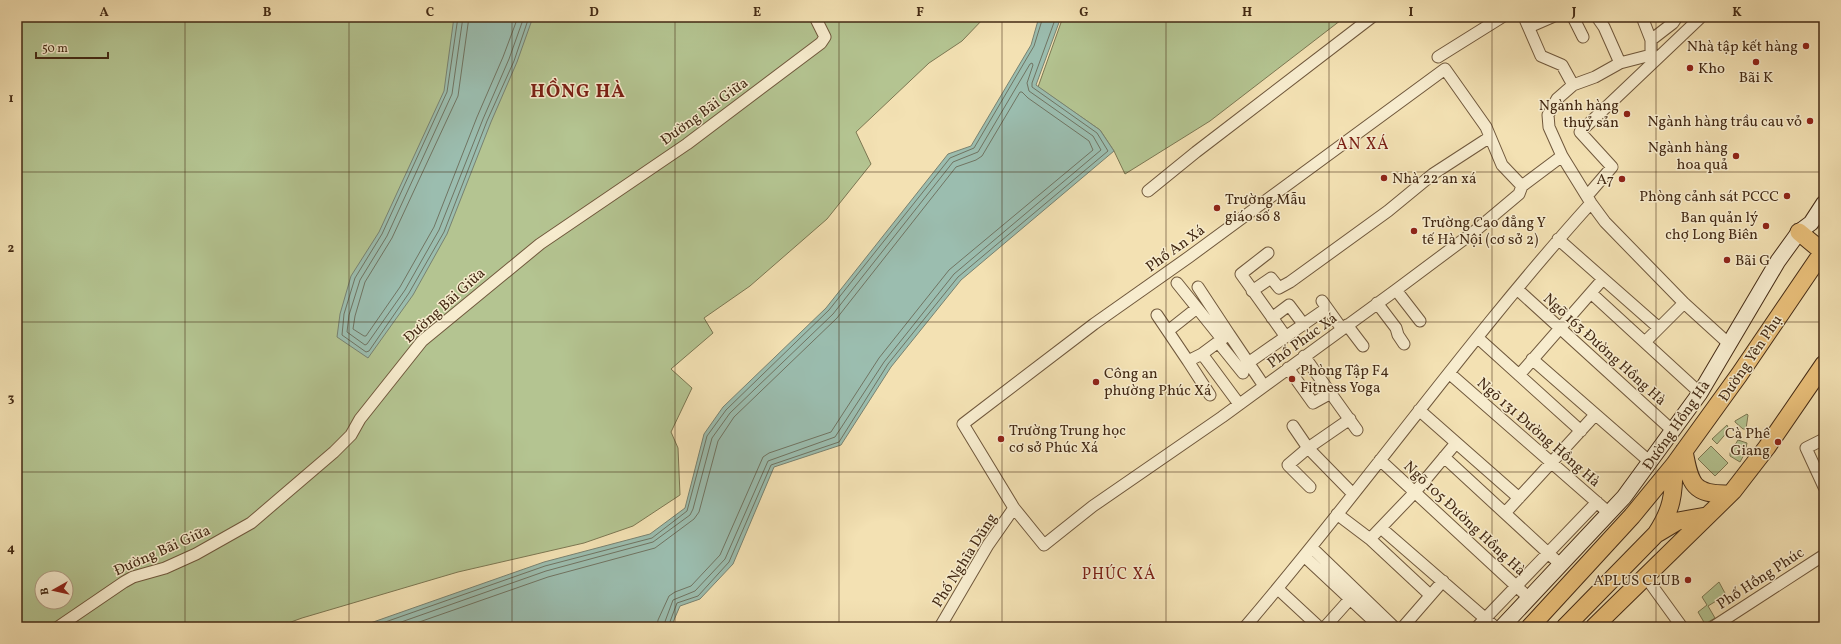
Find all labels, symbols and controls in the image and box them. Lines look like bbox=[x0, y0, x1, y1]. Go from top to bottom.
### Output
text: A bbox=[99, 4, 109, 22]
text: B bbox=[263, 4, 272, 22]
text: C bbox=[426, 4, 434, 22]
text: D bbox=[589, 4, 599, 22]
text: E bbox=[753, 4, 761, 22]
text: F bbox=[916, 4, 924, 22]
text: G bbox=[1079, 4, 1089, 22]
text: H bbox=[1242, 4, 1252, 22]
text: I bbox=[1409, 4, 1414, 22]
text: J bbox=[1571, 4, 1577, 22]
text: K bbox=[1732, 4, 1742, 22]
scale bar bbox=[36, 34, 108, 60]
place label: Nhà tập kết hàng bbox=[1687, 37, 1798, 58]
text: 50 m bbox=[42, 41, 68, 57]
marker: Nhà tập kết hàng bbox=[1801, 41, 1811, 51]
marker: Bãi K bbox=[1751, 57, 1761, 67]
place label: Kho bbox=[1698, 59, 1725, 80]
marker: Kho bbox=[1685, 63, 1695, 73]
place label: Bãi K bbox=[1739, 68, 1773, 89]
street label: Đường Bãi Giữa bbox=[657, 73, 753, 151]
district label: HỒNG HÀ bbox=[530, 78, 626, 105]
text: 1 bbox=[8, 90, 14, 108]
place label: Ngành hàng thuỷ sản bbox=[1539, 96, 1619, 134]
marker: Ngành hàng thuỷ sản bbox=[1622, 109, 1632, 119]
place label: Ngành hàng trầu cau vỏ bbox=[1647, 112, 1802, 133]
marker: Ngành hàng trầu cau vỏ bbox=[1805, 116, 1815, 126]
district label: AN XÁ bbox=[1336, 134, 1390, 156]
place label: Ngành hàng hoa quả bbox=[1648, 138, 1728, 176]
marker: Ngành hàng hoa quả bbox=[1731, 151, 1741, 161]
place label: Nhà 22 an xá bbox=[1392, 169, 1476, 190]
place label: A7 bbox=[1597, 170, 1614, 191]
marker: Nhà 22 an xá bbox=[1379, 173, 1389, 183]
marker: A7 bbox=[1617, 174, 1627, 184]
place label: Phòng cảnh sát PCCC bbox=[1639, 187, 1779, 208]
place label: Trường Mẫu giáo số 8 bbox=[1225, 190, 1306, 228]
marker: Phòng cảnh sát PCCC bbox=[1782, 191, 1792, 201]
marker: Trường Mẫu giáo số 8 bbox=[1212, 203, 1222, 213]
place label: Ban quản lý chợ Long Biên bbox=[1665, 208, 1758, 246]
place label: Trường Cao đẳng Y tế Hà Nội (cơ sở 2) bbox=[1422, 213, 1547, 251]
street label: Phố An Xá bbox=[1142, 221, 1210, 278]
marker: Ban quản lý chợ Long Biên bbox=[1761, 221, 1771, 231]
marker: Trường Cao đẳng Y tế Hà Nội (cơ sở 2) bbox=[1409, 226, 1419, 236]
text: 2 bbox=[8, 240, 15, 258]
place label: Bãi G bbox=[1735, 251, 1770, 272]
marker: Bãi G bbox=[1722, 255, 1732, 265]
street label: Đường Bãi Giữa bbox=[399, 264, 491, 349]
street label: Ngõ 163 Đường Hồng Hà bbox=[1538, 289, 1670, 411]
street label: Phố Phúc Xá bbox=[1264, 309, 1342, 374]
street label: Đường Yên Phụ bbox=[1714, 311, 1788, 406]
place label: Phòng Tập F4 Fitness Yoga bbox=[1300, 361, 1389, 399]
place label: Công an phường Phúc Xá bbox=[1104, 364, 1212, 402]
marker: Phòng Tập F4 Fitness Yoga bbox=[1287, 374, 1297, 384]
street label: Ngõ 131 Đường Hồng Hà bbox=[1472, 374, 1604, 493]
marker: Công an phường Phúc Xá bbox=[1091, 377, 1101, 387]
street label: Đường Hồng Hà bbox=[1638, 377, 1716, 475]
text: 3 bbox=[8, 390, 15, 408]
place label: Trường Trung học cơ sở Phúc Xá bbox=[1009, 421, 1126, 459]
place label: Cà Phê Giang bbox=[1725, 424, 1770, 462]
marker: Trường Trung học cơ sở Phúc Xá bbox=[996, 434, 1006, 444]
marker: Cà Phê Giang bbox=[1773, 437, 1783, 447]
street label: Ngõ 105 Đường Hồng Hà bbox=[1398, 457, 1530, 581]
street label: Phố Nghĩa Dũng bbox=[928, 509, 1003, 612]
street label: Đường Bãi Giữa bbox=[111, 521, 214, 582]
text: 4 bbox=[7, 540, 15, 558]
street label: Phố Hồng Phúc bbox=[1713, 543, 1809, 615]
district label: PHÚC XÁ bbox=[1082, 564, 1156, 586]
north arrow bbox=[34, 570, 74, 610]
place label: APLUS CLUB bbox=[1593, 571, 1680, 592]
marker: APLUS CLUB bbox=[1683, 575, 1693, 585]
text: B bbox=[38, 586, 54, 596]

